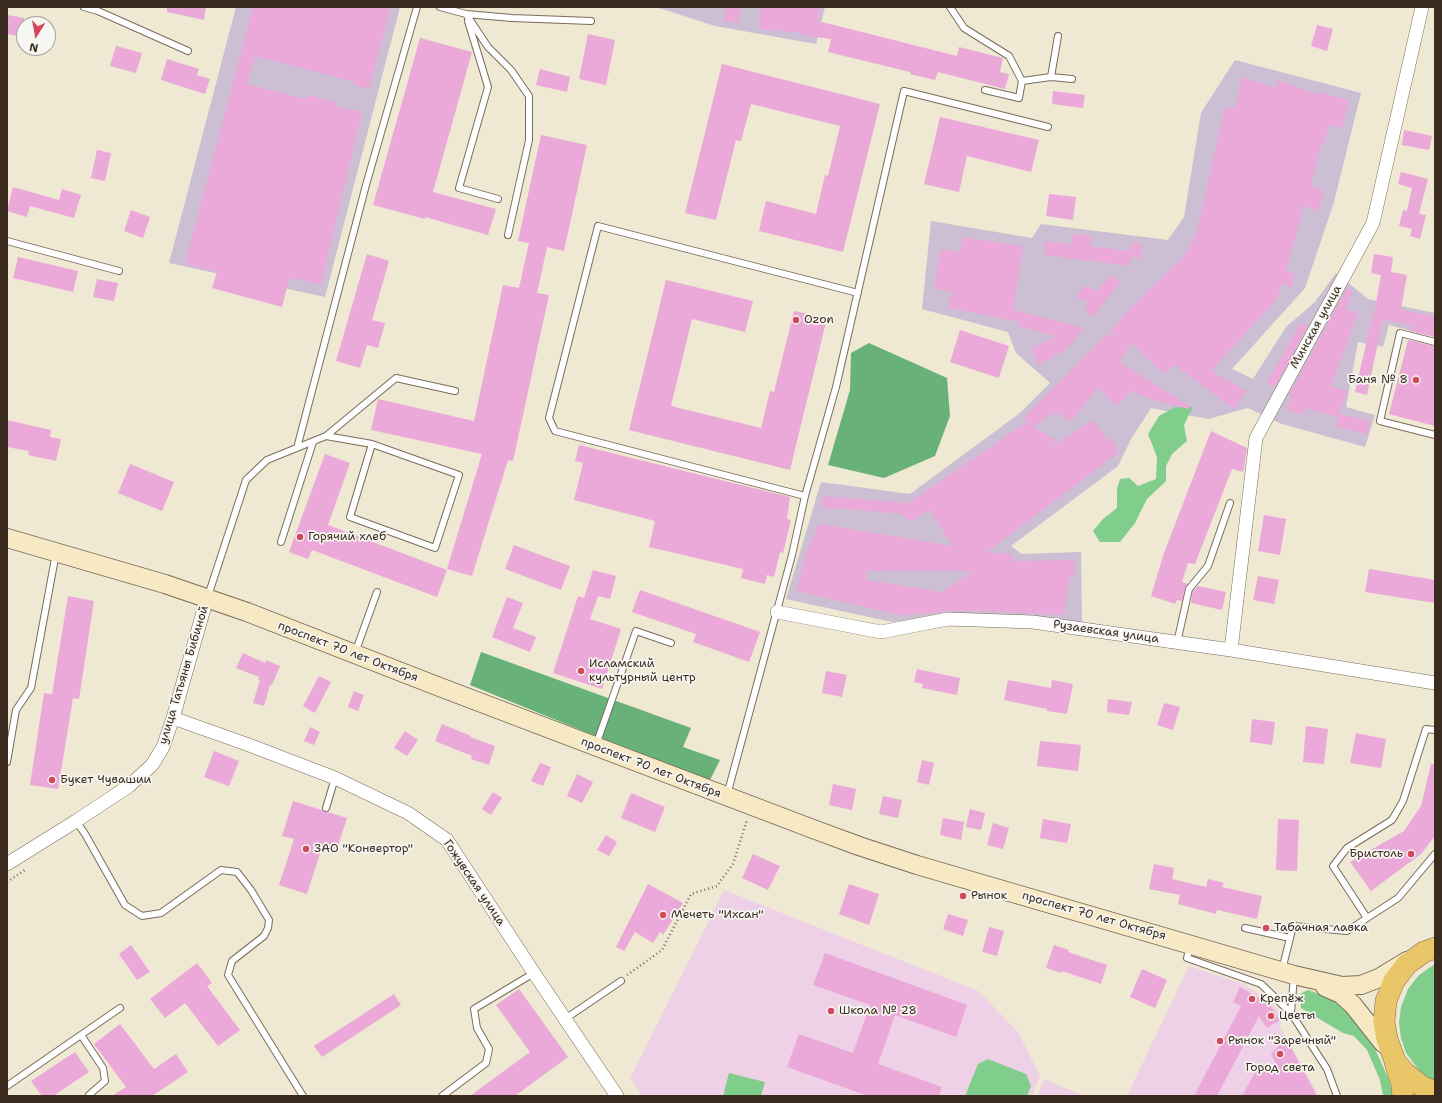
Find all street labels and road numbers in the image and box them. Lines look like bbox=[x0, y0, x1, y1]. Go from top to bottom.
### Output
street label: Минская улица bbox=[1287, 283, 1345, 371]
street label: улица Татьяны Бибиной bbox=[156, 604, 212, 746]
street label: Рузаевская улица bbox=[1052, 617, 1160, 647]
street label: проспект 70 лет Октября bbox=[276, 619, 420, 685]
street label: проспект 70 лет Октября bbox=[579, 735, 723, 801]
street label: Гожувская улица bbox=[440, 837, 508, 929]
street label: проспект 70 лет Октября bbox=[1020, 889, 1168, 943]

